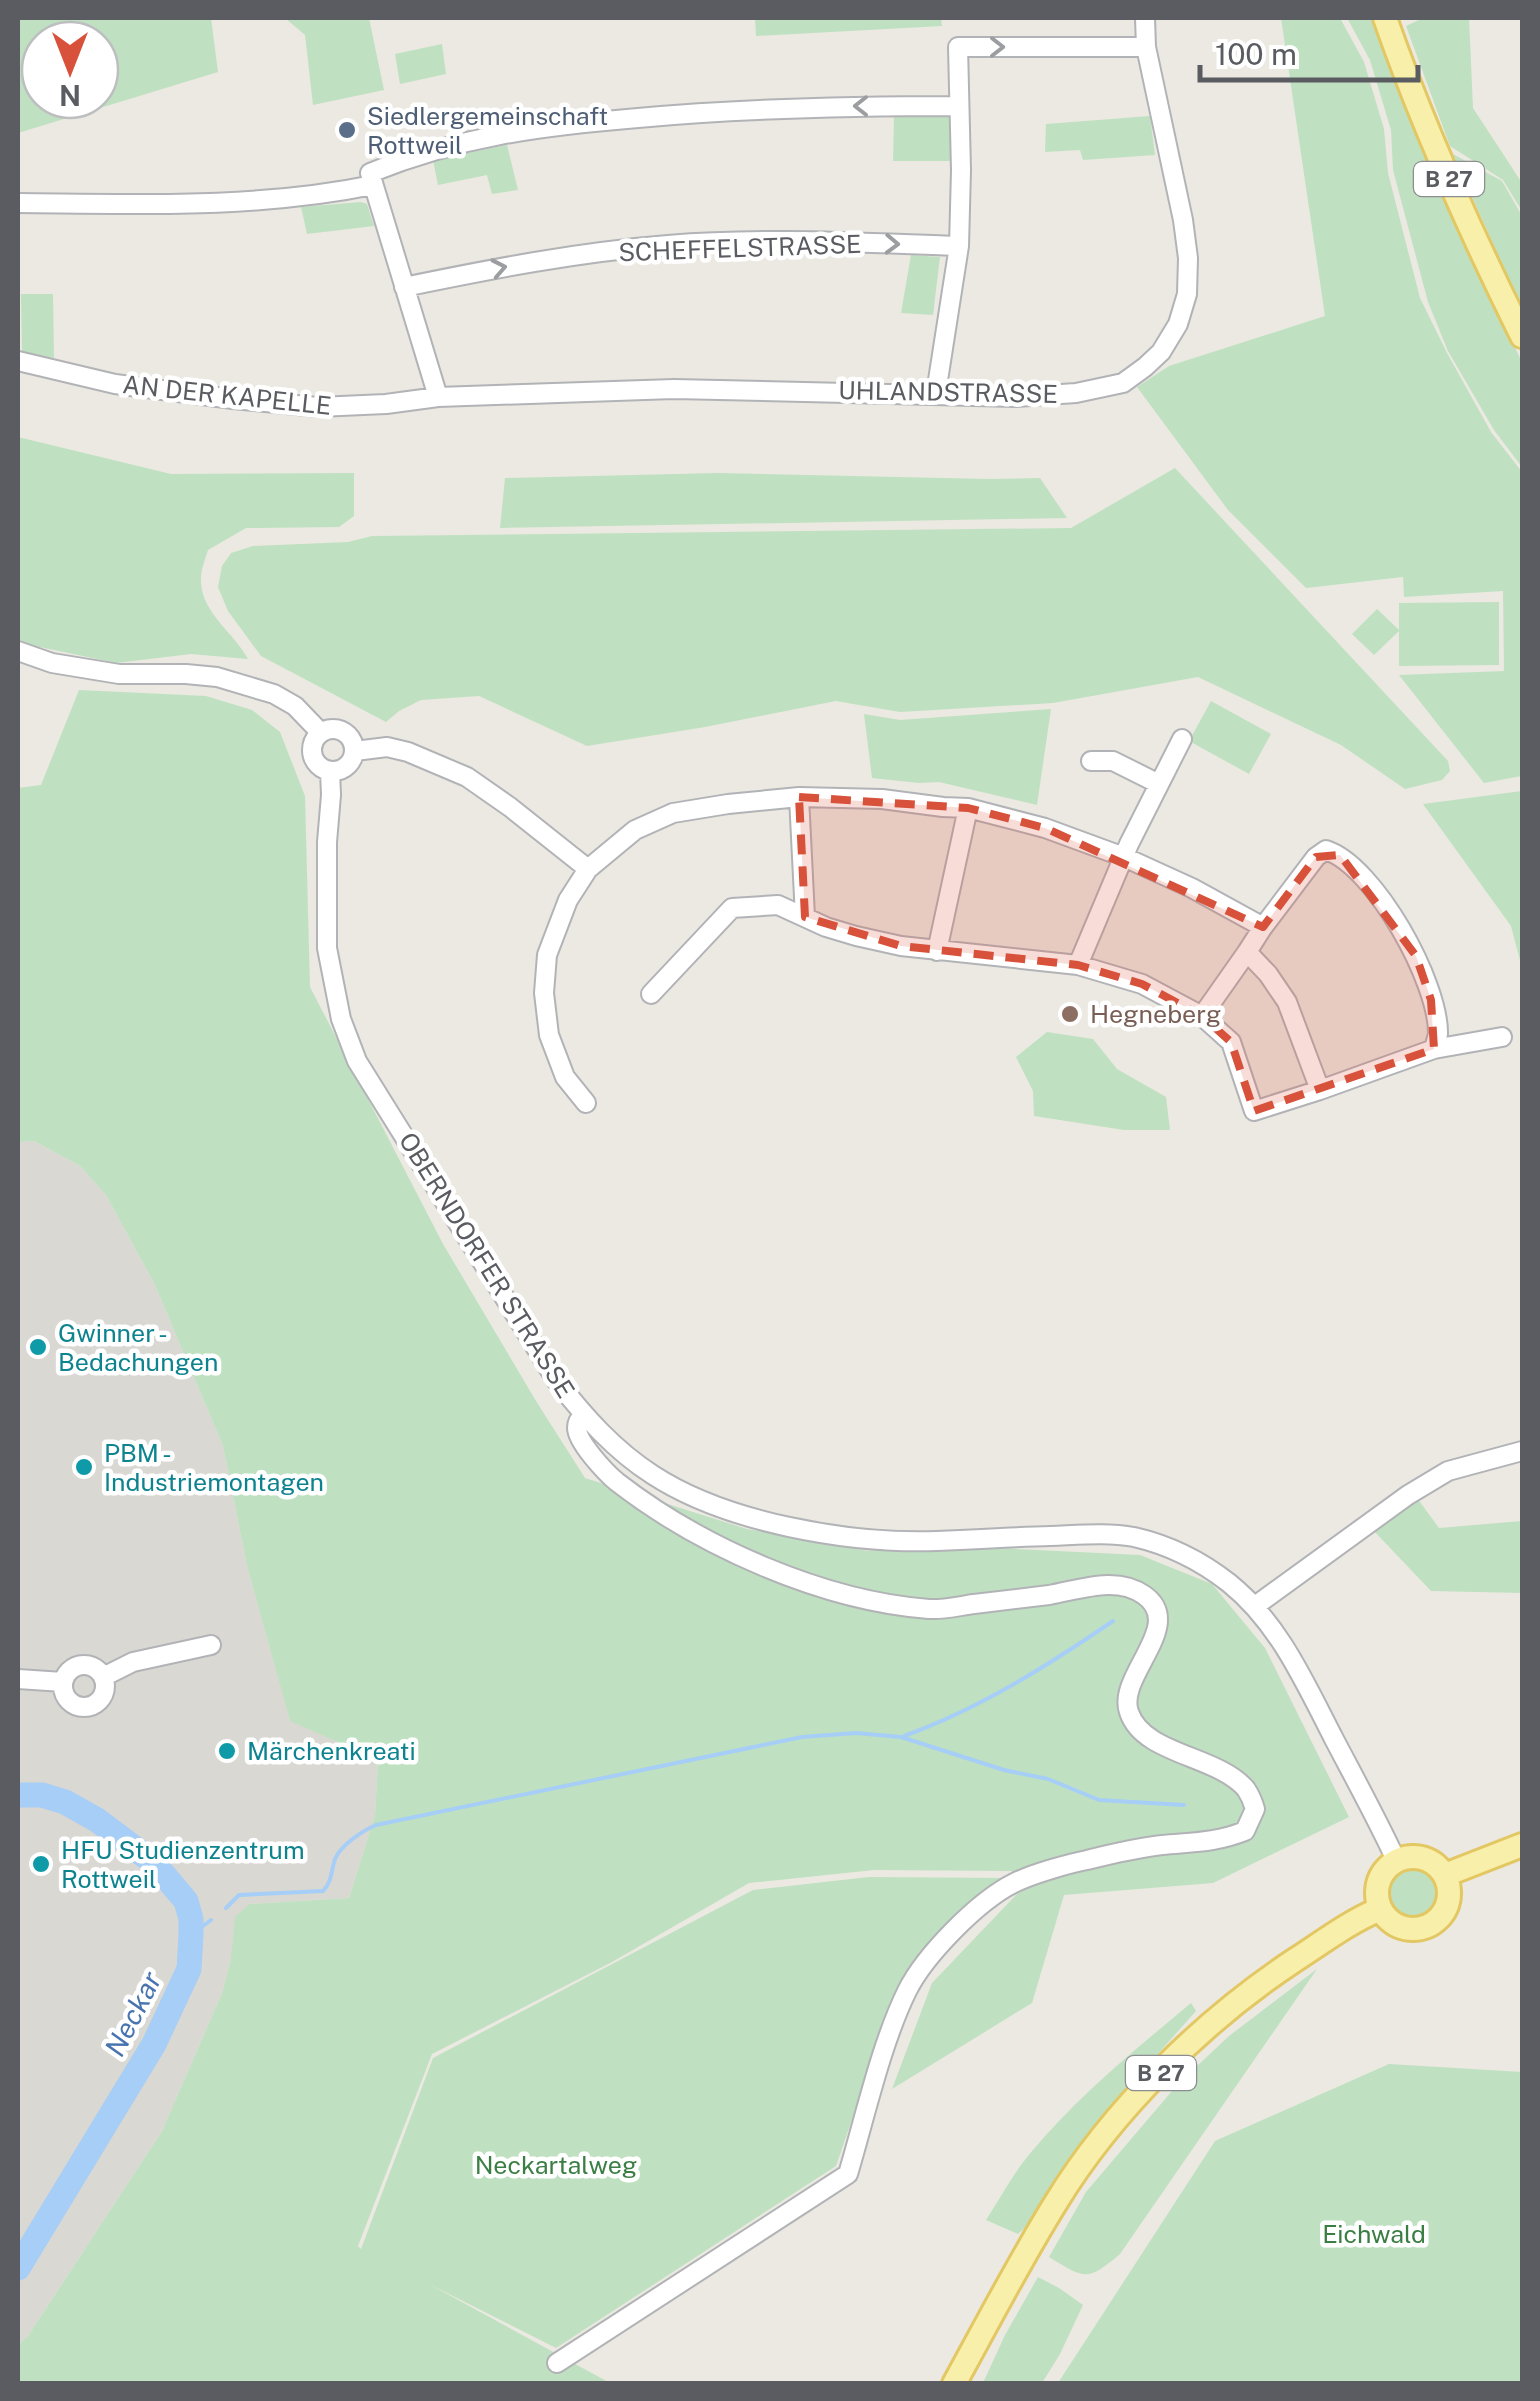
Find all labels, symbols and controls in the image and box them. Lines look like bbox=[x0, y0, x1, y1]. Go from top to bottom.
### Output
north arrow bbox=[20, 20, 120, 120]
scale bar bbox=[1200, 20, 1418, 82]
one-way arrow bbox=[990, 36, 1005, 58]
text: 100 m bbox=[1215, 36, 1297, 72]
text: N bbox=[59, 79, 81, 112]
one-way arrow bbox=[853, 96, 869, 117]
place label: Siedlergemeinschaft Rottweil bbox=[367, 101, 608, 160]
marker: Siedlergemeinschaft Rottweil bbox=[336, 119, 358, 141]
road number: B 27 bbox=[1414, 162, 1484, 196]
street label: SCHEFFELSTRASSE bbox=[618, 229, 862, 267]
one-way arrow bbox=[885, 234, 901, 255]
one-way arrow bbox=[490, 258, 507, 279]
street label: AN DER KAPELLE bbox=[121, 369, 333, 421]
street label: UHLANDSTRASSE bbox=[838, 375, 1058, 409]
place label: Hegneberg bbox=[1090, 999, 1221, 1029]
marker: Hegneberg bbox=[1059, 1003, 1081, 1025]
street label: OBERNDORFER STRASSE bbox=[393, 1127, 581, 1403]
place label: Gwinner - Bedachungen bbox=[58, 1318, 218, 1377]
marker: Gwinner - Bedachungen bbox=[27, 1336, 49, 1358]
place label: PBM - Industriemontagen bbox=[104, 1438, 324, 1497]
marker: PBM - Industriemontagen bbox=[73, 1456, 95, 1478]
place label: Märchenkreati bbox=[247, 1736, 416, 1766]
marker: Märchenkreati bbox=[216, 1740, 238, 1762]
place label: HFU Studienzentrum Rottweil bbox=[61, 1835, 305, 1894]
marker: HFU Studienzentrum Rottweil bbox=[30, 1853, 52, 1875]
water label: Neckar bbox=[97, 1966, 168, 2061]
road number: B 27 bbox=[1126, 2056, 1196, 2090]
park label: Neckartalweg bbox=[475, 2150, 637, 2180]
park label: Eichwald bbox=[1322, 2219, 1426, 2249]

